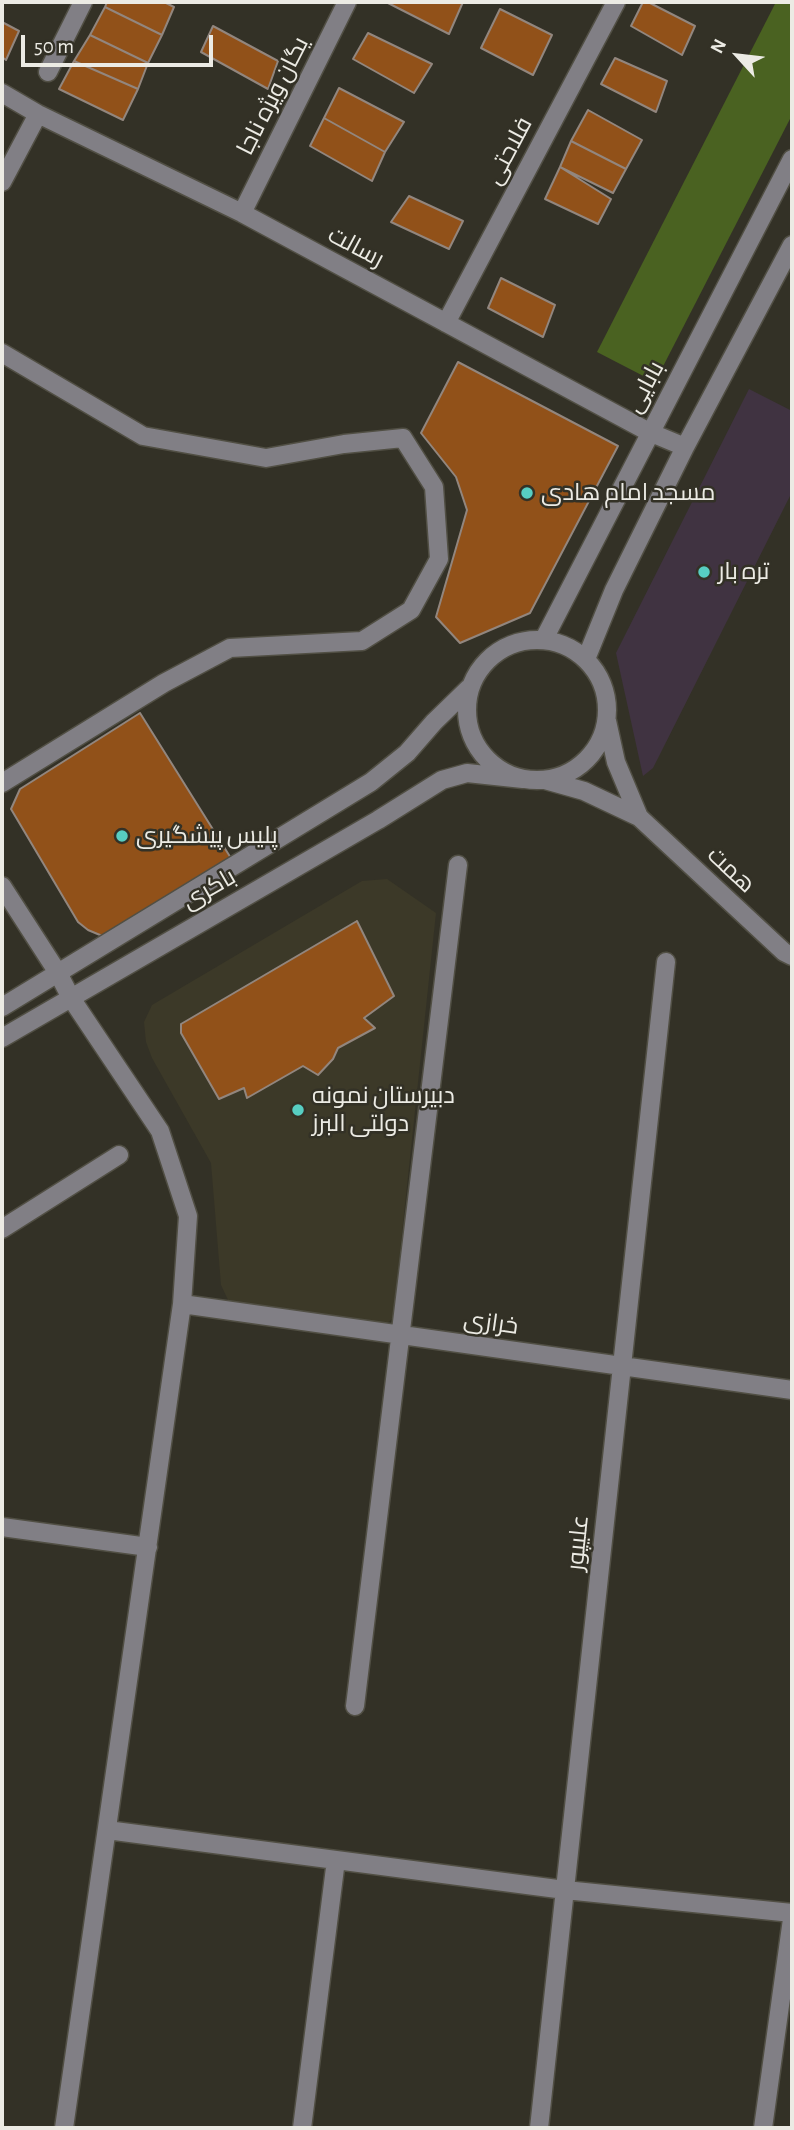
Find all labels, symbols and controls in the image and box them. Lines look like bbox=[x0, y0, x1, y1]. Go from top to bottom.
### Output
scale bar bbox=[24, 21, 217, 65]
north arrow bbox=[703, 21, 773, 91]
street label: یگان ویژه ناجا bbox=[231, 32, 315, 160]
text: 50 m bbox=[34, 36, 74, 57]
text: N bbox=[707, 36, 730, 56]
street label: فلاحتی bbox=[479, 112, 539, 190]
street label: رسالت bbox=[323, 220, 389, 274]
street label: بابایی bbox=[619, 356, 671, 418]
place label: مسجد امام هادی bbox=[541, 479, 716, 507]
marker: مسجد امام هادی bbox=[519, 485, 535, 501]
place label: تره بار bbox=[718, 558, 769, 586]
marker: تره بار bbox=[696, 564, 712, 580]
place label: پلیس پیشگیری bbox=[136, 822, 278, 850]
marker: پلیس پیشگیری bbox=[114, 828, 130, 844]
street label: همت bbox=[701, 841, 761, 899]
street label: باکری bbox=[177, 862, 241, 916]
place label: دبیرستان نمونه دولتی البرز bbox=[312, 1082, 455, 1138]
marker: دبیرستان نمونه دولتی البرز bbox=[290, 1102, 306, 1118]
street label: خرازی bbox=[462, 1305, 520, 1341]
street label: علیپور bbox=[561, 1514, 595, 1572]

